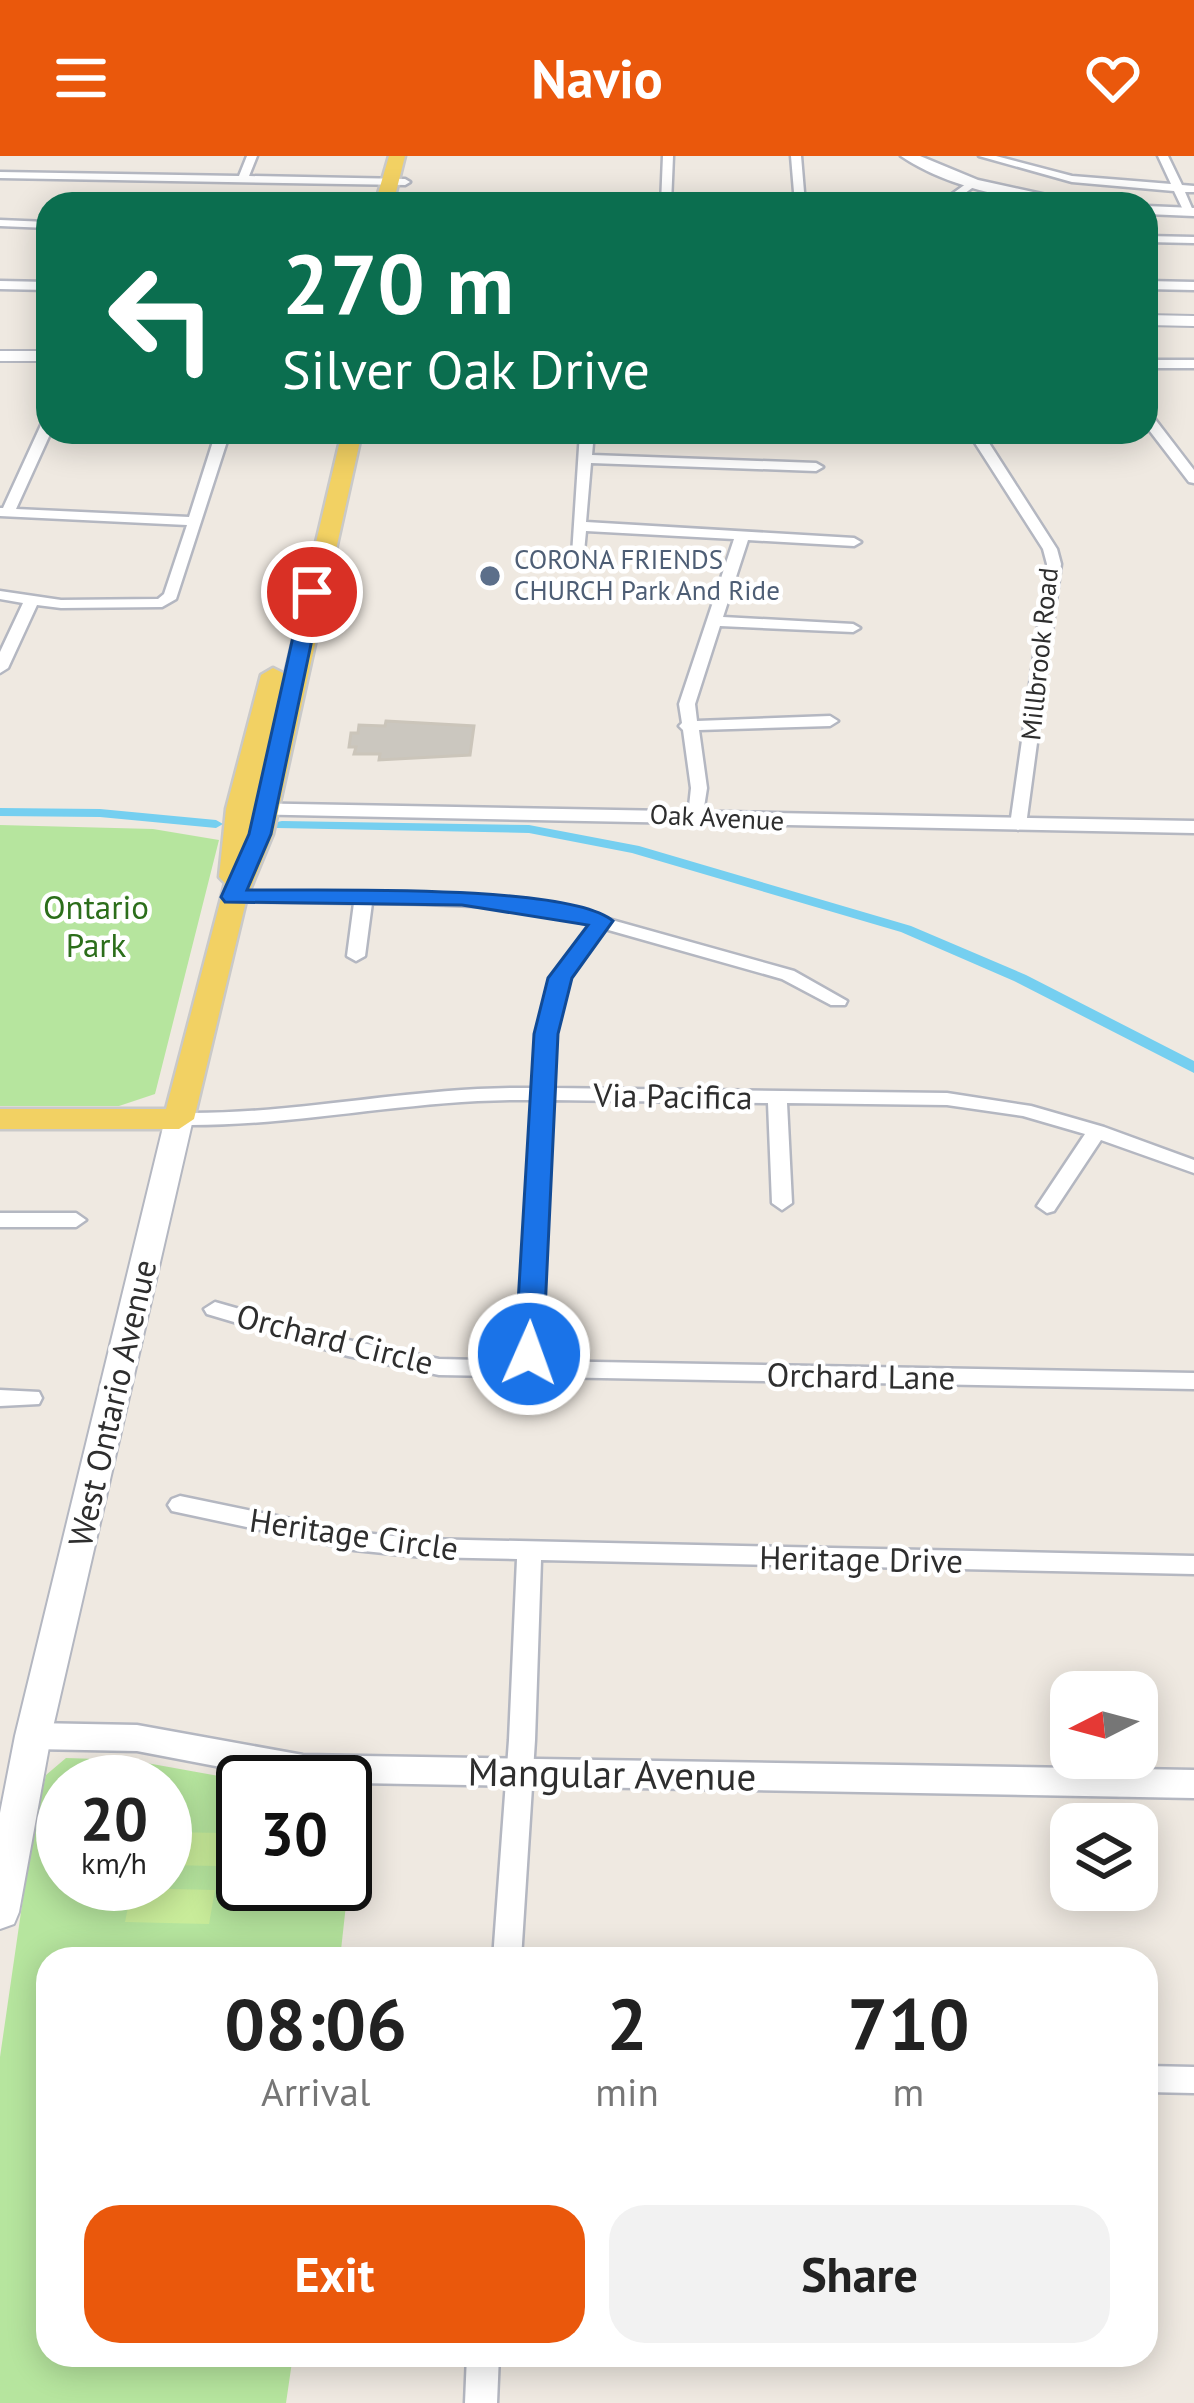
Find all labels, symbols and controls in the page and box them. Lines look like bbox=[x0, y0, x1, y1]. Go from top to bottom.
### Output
text: Navio bbox=[531, 43, 663, 113]
icon: menu bbox=[48, 45, 114, 111]
icon: heart bbox=[1080, 45, 1146, 111]
text: 270 m bbox=[282, 228, 514, 337]
icon: left bbox=[84, 240, 240, 396]
text: Silver Oak Drive bbox=[282, 334, 650, 404]
pin bbox=[261, 541, 363, 643]
place label: CORONA FRIENDS CHURCH Park And Ride bbox=[514, 542, 780, 607]
icon: arrive bbox=[279, 559, 345, 625]
marker: CORONA FRIENDS CHURCH Park And Ride bbox=[477, 563, 503, 589]
street label: Millbrook Road bbox=[1013, 566, 1065, 742]
street label: Oak Avenue bbox=[649, 797, 785, 838]
park label: Ontario Park bbox=[43, 885, 149, 966]
street label: Via Pacifica bbox=[592, 1073, 753, 1118]
street label: West Ontario Avenue bbox=[58, 1255, 165, 1551]
position arrow bbox=[466, 1291, 592, 1417]
street label: Orchard Circle bbox=[232, 1293, 438, 1384]
street label: Orchard Lane bbox=[766, 1352, 956, 1399]
street label: Heritage Circle bbox=[247, 1498, 461, 1569]
street label: Heritage Drive bbox=[759, 1535, 963, 1582]
north arrow bbox=[1050, 1671, 1158, 1779]
map controls bbox=[1050, 1671, 1158, 1911]
street label: Mangular Avenue bbox=[467, 1745, 757, 1802]
speed limit sign: 30 bbox=[216, 1755, 372, 1911]
text: 20 bbox=[80, 1779, 148, 1857]
button: layers bbox=[1050, 1803, 1158, 1911]
text: km/h bbox=[81, 1843, 147, 1882]
text: 08:06 bbox=[224, 1977, 407, 2070]
text: 2 bbox=[607, 1977, 648, 2070]
text: 710 bbox=[847, 1977, 970, 2070]
text: Arrival bbox=[261, 2066, 370, 2117]
text: min bbox=[595, 2066, 659, 2117]
text: m bbox=[893, 2066, 924, 2117]
button: Exit bbox=[84, 2205, 585, 2343]
button: Share bbox=[609, 2205, 1110, 2343]

